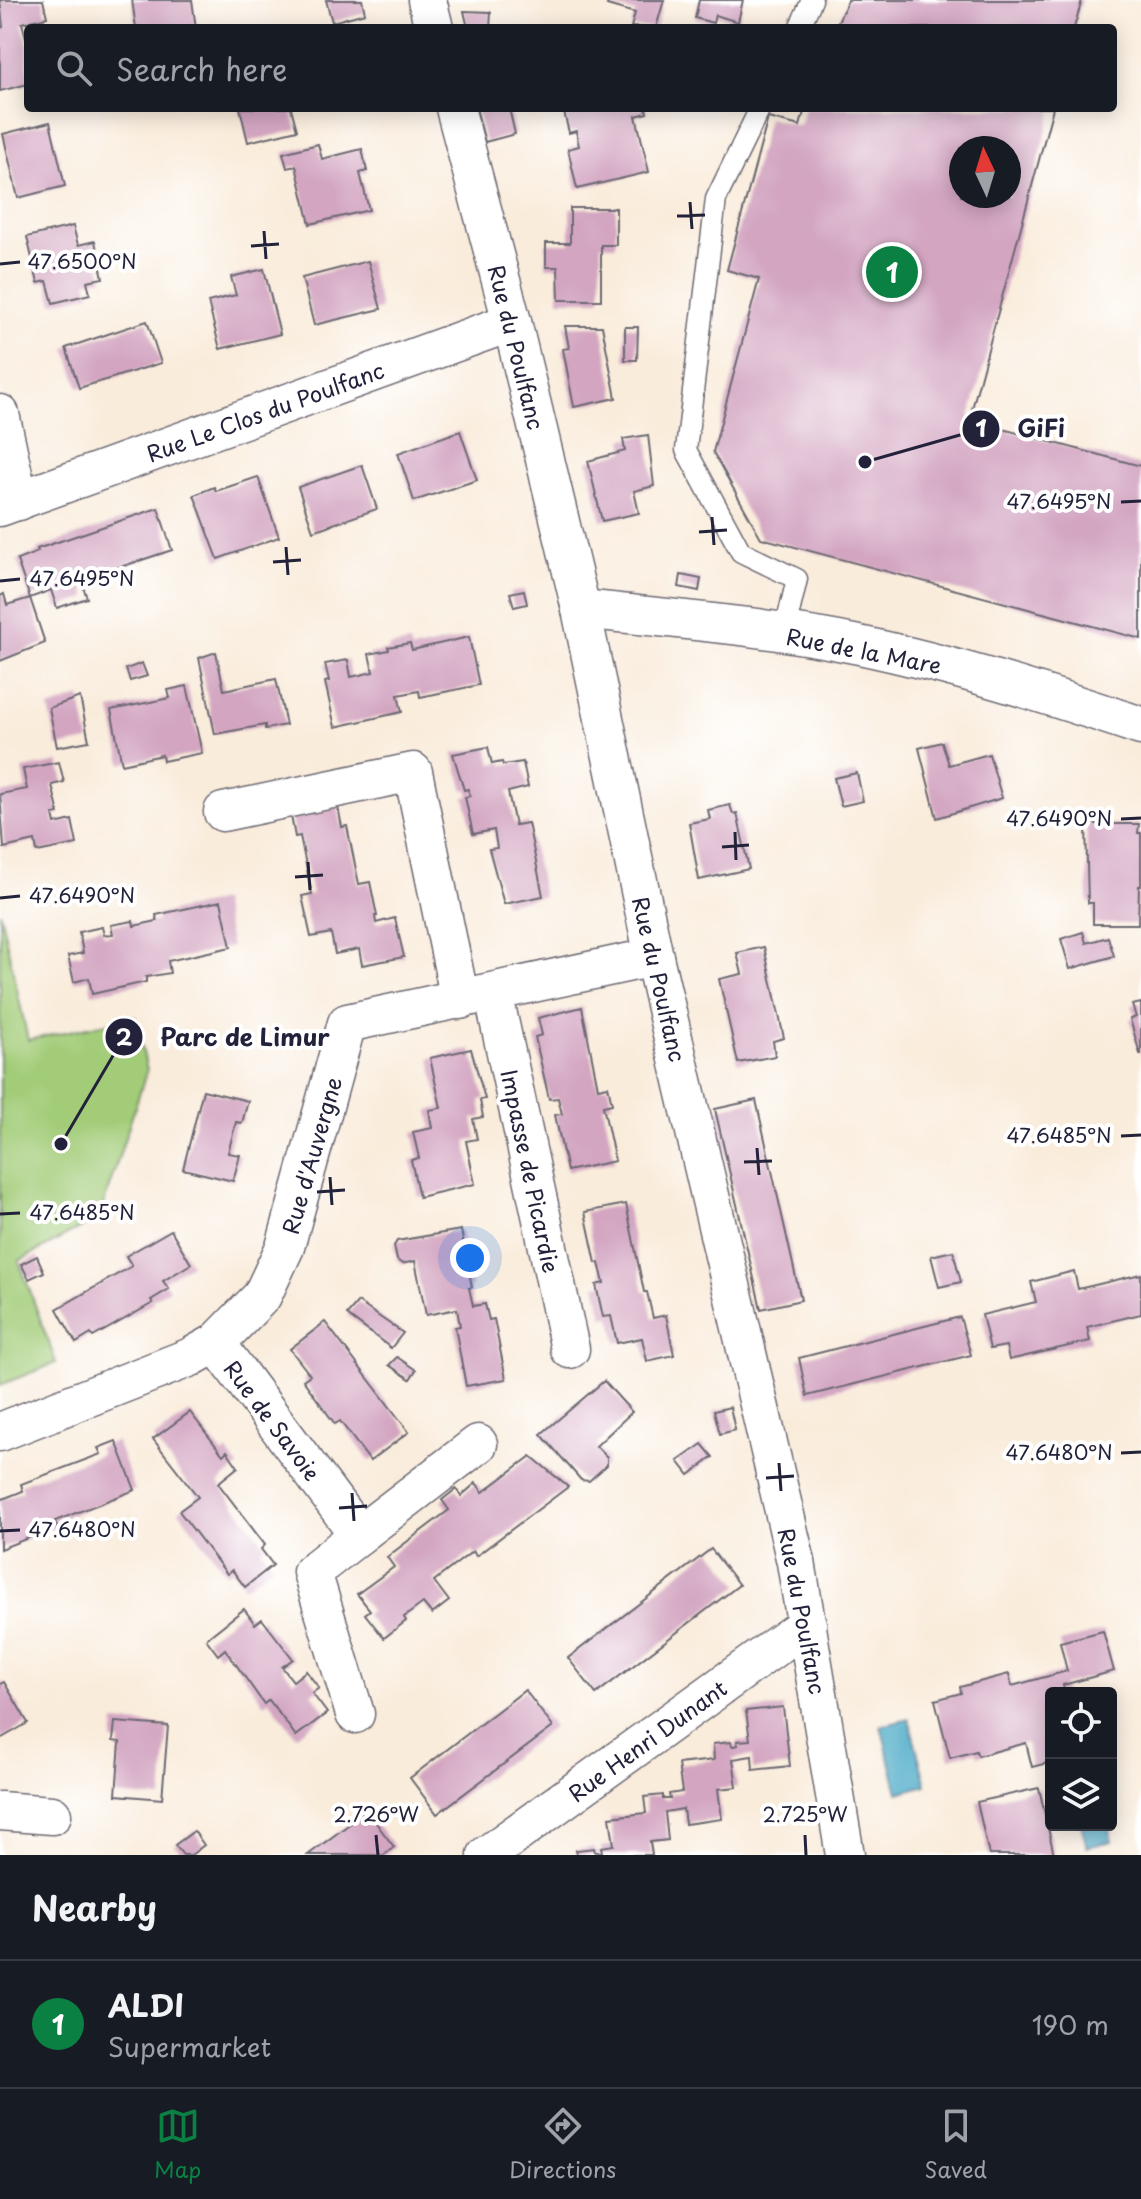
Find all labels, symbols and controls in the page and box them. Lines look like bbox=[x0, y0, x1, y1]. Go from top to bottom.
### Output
search box bbox=[24, 24, 1117, 112]
icon: search bbox=[52, 46, 96, 90]
text: Search here bbox=[116, 46, 288, 91]
north arrow bbox=[949, 136, 1021, 208]
pin: 1 bbox=[866, 242, 918, 302]
text: 47.6500°N bbox=[27, 246, 137, 276]
street label: Rue du Poulfanc bbox=[481, 261, 553, 433]
street label: Rue Le Clos du Poulfanc bbox=[142, 353, 388, 469]
callout: GiFi bbox=[961, 405, 1081, 453]
text: 1 bbox=[975, 409, 987, 445]
text: GiFi bbox=[1017, 409, 1065, 445]
text: 47.6495°N bbox=[1007, 486, 1111, 516]
text: 47.6495°N bbox=[30, 563, 134, 593]
street label: Rue de la Mare bbox=[784, 619, 944, 681]
text: 47.6490°N bbox=[1006, 803, 1112, 833]
text: 47.6490°N bbox=[29, 880, 135, 910]
street label: Rue du Poulfanc bbox=[625, 893, 695, 1065]
callout: Parc de Limur bbox=[104, 1013, 345, 1061]
text: 2 bbox=[116, 1018, 133, 1054]
text: Parc de Limur bbox=[160, 1018, 330, 1054]
street label: Impasse de Picardie bbox=[493, 1066, 569, 1276]
street label: Rue d'Auvergne bbox=[273, 1072, 349, 1238]
text: 47.6485°N bbox=[1006, 1120, 1112, 1150]
text: 47.6485°N bbox=[29, 1197, 135, 1227]
your location bbox=[450, 1238, 490, 1278]
street label: Rue de Savoie bbox=[217, 1353, 329, 1487]
text: 47.6480°N bbox=[1005, 1437, 1113, 1467]
text: 47.6480°N bbox=[28, 1514, 136, 1544]
street label: Rue du Poulfanc bbox=[771, 1525, 835, 1697]
street label: Rue Henri Dunant bbox=[561, 1671, 733, 1809]
map controls bbox=[1045, 1687, 1117, 1831]
button: locate bbox=[1045, 1687, 1117, 1759]
button: layers bbox=[1045, 1759, 1117, 1831]
text: 2.726°W bbox=[333, 1799, 419, 1829]
text: 2.725°W bbox=[762, 1799, 848, 1829]
text: Nearby bbox=[32, 1881, 157, 1933]
text: ALDI bbox=[108, 1982, 184, 2027]
text: 1 bbox=[52, 2005, 64, 2044]
text: 190 m bbox=[1032, 2005, 1109, 2044]
text: Supermarket bbox=[108, 2027, 271, 2066]
tab: Map bbox=[154, 2104, 201, 2185]
tab: Directions bbox=[509, 2104, 616, 2185]
tab: Saved bbox=[924, 2104, 987, 2185]

